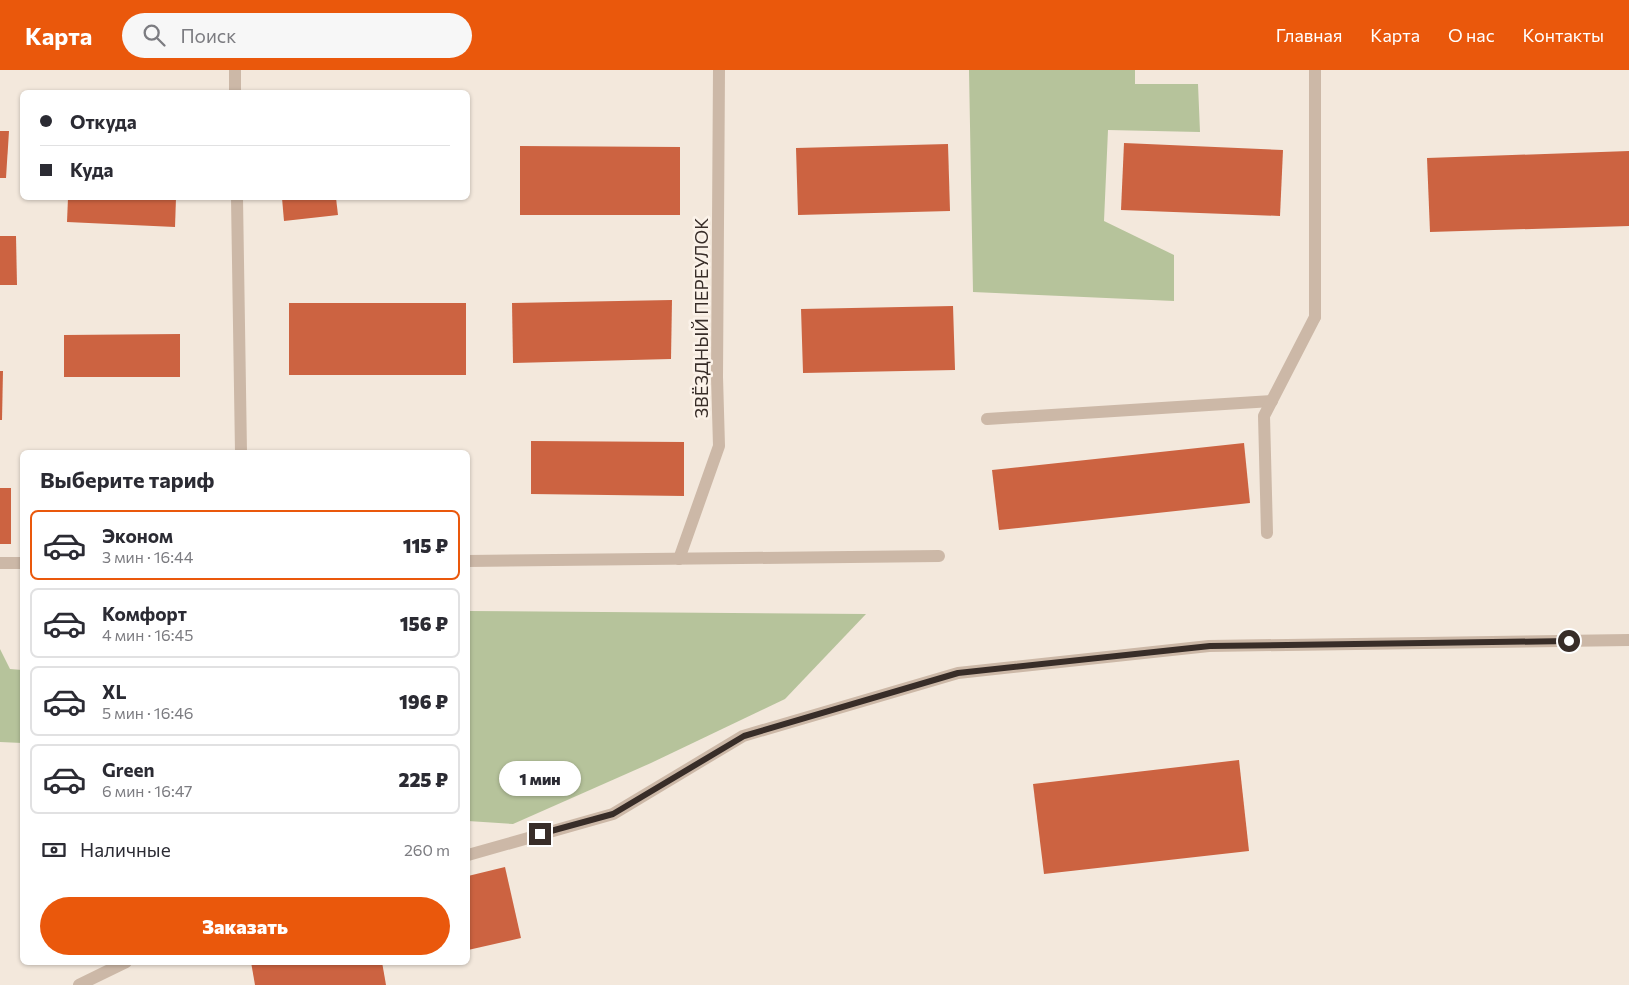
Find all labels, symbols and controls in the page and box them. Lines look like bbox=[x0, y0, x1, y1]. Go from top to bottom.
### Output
search box bbox=[122, 13, 472, 58]
text: Карта bbox=[25, 21, 92, 50]
icon: search bbox=[140, 21, 168, 49]
text: Поиск bbox=[180, 24, 236, 47]
text: Главная bbox=[1276, 24, 1342, 46]
text: Карта bbox=[1370, 24, 1420, 46]
text: О нас bbox=[1448, 24, 1495, 46]
text: Контакты bbox=[1523, 24, 1604, 46]
text: Откуда bbox=[70, 110, 137, 133]
text: Куда bbox=[70, 158, 114, 181]
street label: ЗВЁЗДНЫЙ ПЕРЕУЛОК bbox=[690, 218, 712, 418]
text: Выберите тариф bbox=[40, 466, 214, 493]
icon: car bbox=[42, 523, 87, 568]
text: Эконом bbox=[102, 524, 173, 547]
text: 115 ₽ bbox=[403, 534, 448, 557]
text: 3 мин · 16:44 bbox=[102, 547, 193, 566]
icon: car bbox=[42, 601, 87, 646]
text: Комфорт bbox=[102, 602, 187, 625]
text: 156 ₽ bbox=[400, 612, 448, 635]
text: 4 мин · 16:45 bbox=[102, 625, 193, 644]
route start bbox=[1558, 630, 1580, 652]
icon: car bbox=[42, 679, 87, 724]
text: XL bbox=[102, 680, 127, 703]
text: 196 ₽ bbox=[399, 690, 448, 713]
text: 5 мин · 16:46 bbox=[102, 703, 193, 722]
icon: car bbox=[42, 757, 87, 802]
text: Green bbox=[102, 758, 154, 781]
callout: 1 мин bbox=[499, 762, 581, 796]
text: 225 ₽ bbox=[398, 768, 448, 791]
text: 1 мин bbox=[519, 769, 561, 788]
text: 6 мин · 16:47 bbox=[102, 781, 192, 800]
route end bbox=[529, 823, 551, 845]
icon: cash bbox=[40, 836, 68, 864]
text: Наличные bbox=[80, 838, 171, 861]
text: 260 m bbox=[404, 840, 450, 859]
button: Заказать bbox=[40, 897, 450, 955]

